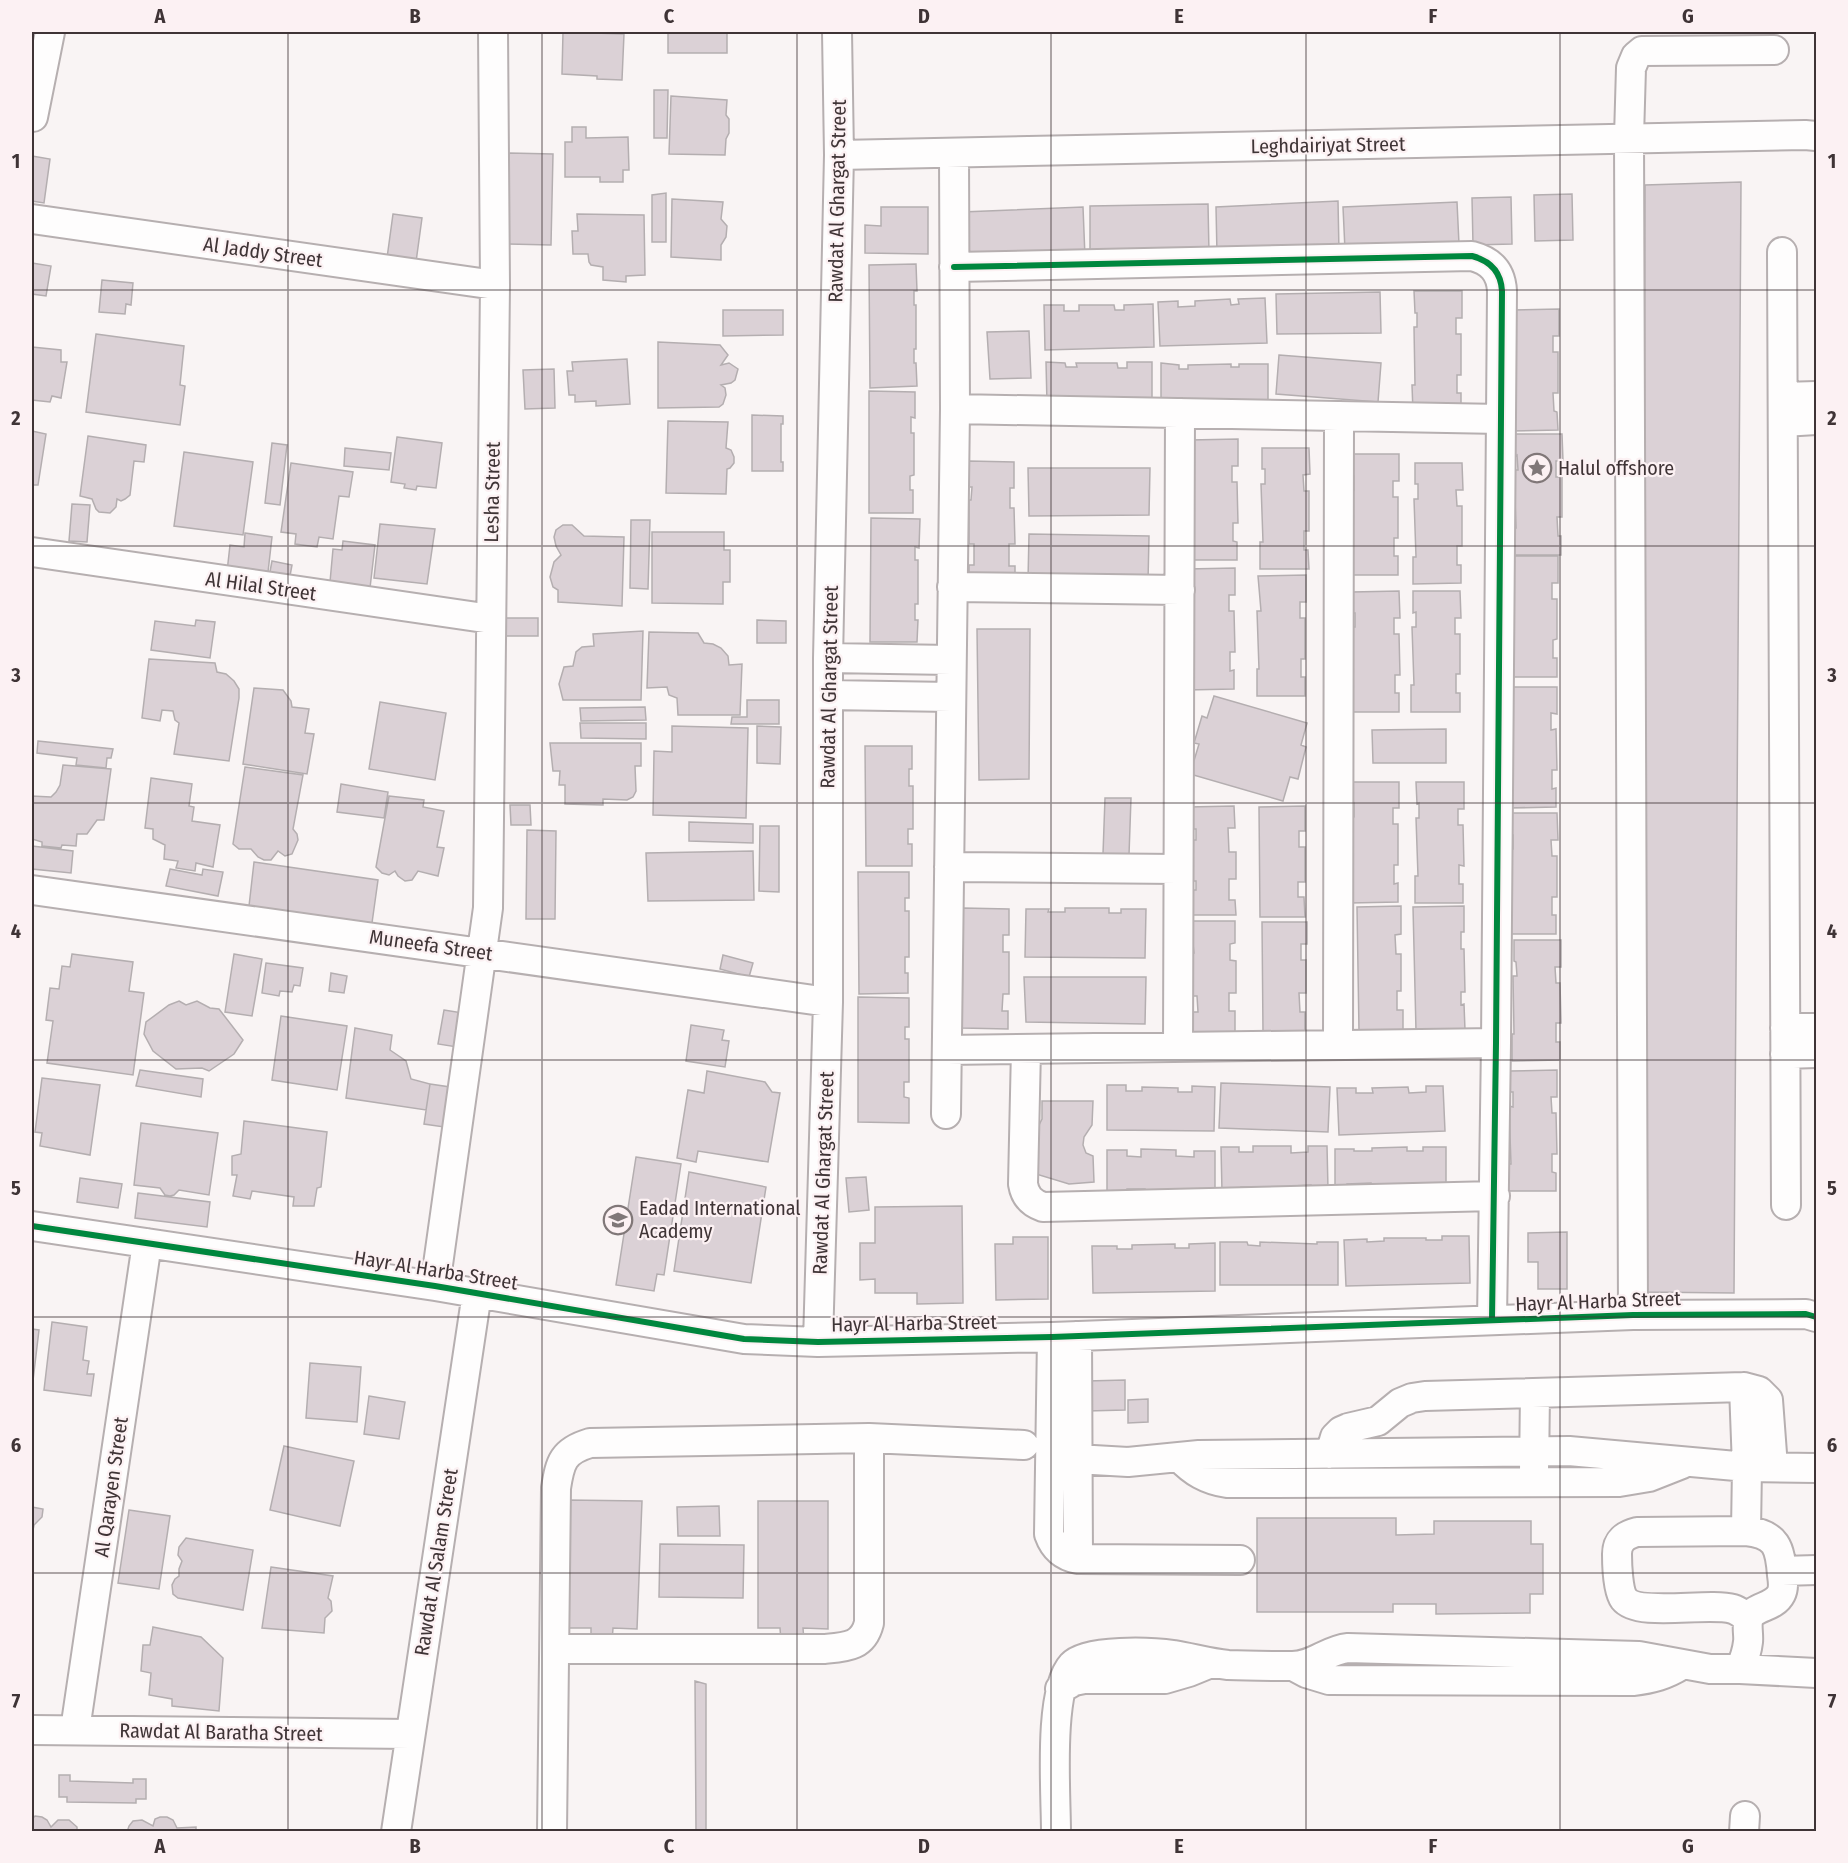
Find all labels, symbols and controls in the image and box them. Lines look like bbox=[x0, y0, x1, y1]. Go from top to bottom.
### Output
text: A bbox=[154, 4, 167, 28]
text: B bbox=[409, 4, 421, 28]
text: C bbox=[664, 4, 675, 28]
text: D bbox=[918, 4, 930, 28]
text: E bbox=[1174, 4, 1184, 28]
text: F bbox=[1429, 4, 1438, 28]
text: G bbox=[1682, 4, 1694, 28]
street label: Rawdat Al Ghargat Street bbox=[823, 99, 851, 303]
street label: Leghdairiyat Street bbox=[1250, 132, 1406, 158]
text: 1 bbox=[12, 149, 20, 173]
text: 1 bbox=[1828, 149, 1836, 173]
street label: Al Jaddy Street bbox=[202, 232, 325, 272]
text: 2 bbox=[10, 406, 21, 430]
text: 2 bbox=[1826, 406, 1837, 430]
street label: Lesha Street bbox=[479, 441, 505, 543]
place icon: Halul offshore bbox=[1521, 452, 1553, 484]
place label: Halul offshore bbox=[1558, 456, 1674, 480]
street label: Al Hilal Street bbox=[204, 566, 318, 606]
street label: Rawdat Al Ghargat Street bbox=[815, 585, 843, 789]
text: 3 bbox=[10, 663, 21, 687]
text: 3 bbox=[1826, 663, 1837, 687]
text: 4 bbox=[11, 919, 21, 943]
text: 4 bbox=[1827, 919, 1837, 943]
street label: Muneefa Street bbox=[368, 924, 495, 966]
street label: Rawdat Al Ghargat Street bbox=[807, 1070, 839, 1275]
text: 5 bbox=[11, 1176, 21, 1200]
text: 5 bbox=[1827, 1176, 1837, 1200]
place label: Eadad International Academy bbox=[639, 1196, 801, 1243]
school or university icon: Eadad International Academy bbox=[602, 1204, 634, 1236]
street label: Hayr Al Harba Street bbox=[352, 1245, 520, 1295]
street label: Hayr Al Harba Street bbox=[1515, 1286, 1682, 1316]
street label: Hayr Al Harba Street bbox=[831, 1310, 998, 1336]
street label: Al Qarayen Street bbox=[89, 1415, 133, 1559]
text: 6 bbox=[11, 1433, 21, 1457]
text: 6 bbox=[1827, 1433, 1837, 1457]
street label: Rawdat Al Salam Street bbox=[409, 1466, 463, 1657]
text: 7 bbox=[12, 1689, 21, 1713]
text: 7 bbox=[1828, 1689, 1837, 1713]
street label: Rawdat Al Baratha Street bbox=[119, 1718, 323, 1746]
text: A bbox=[154, 1834, 167, 1858]
text: B bbox=[409, 1834, 421, 1858]
text: C bbox=[664, 1834, 675, 1858]
text: D bbox=[918, 1834, 930, 1858]
text: E bbox=[1174, 1834, 1184, 1858]
text: F bbox=[1429, 1834, 1438, 1858]
text: G bbox=[1682, 1834, 1694, 1858]

